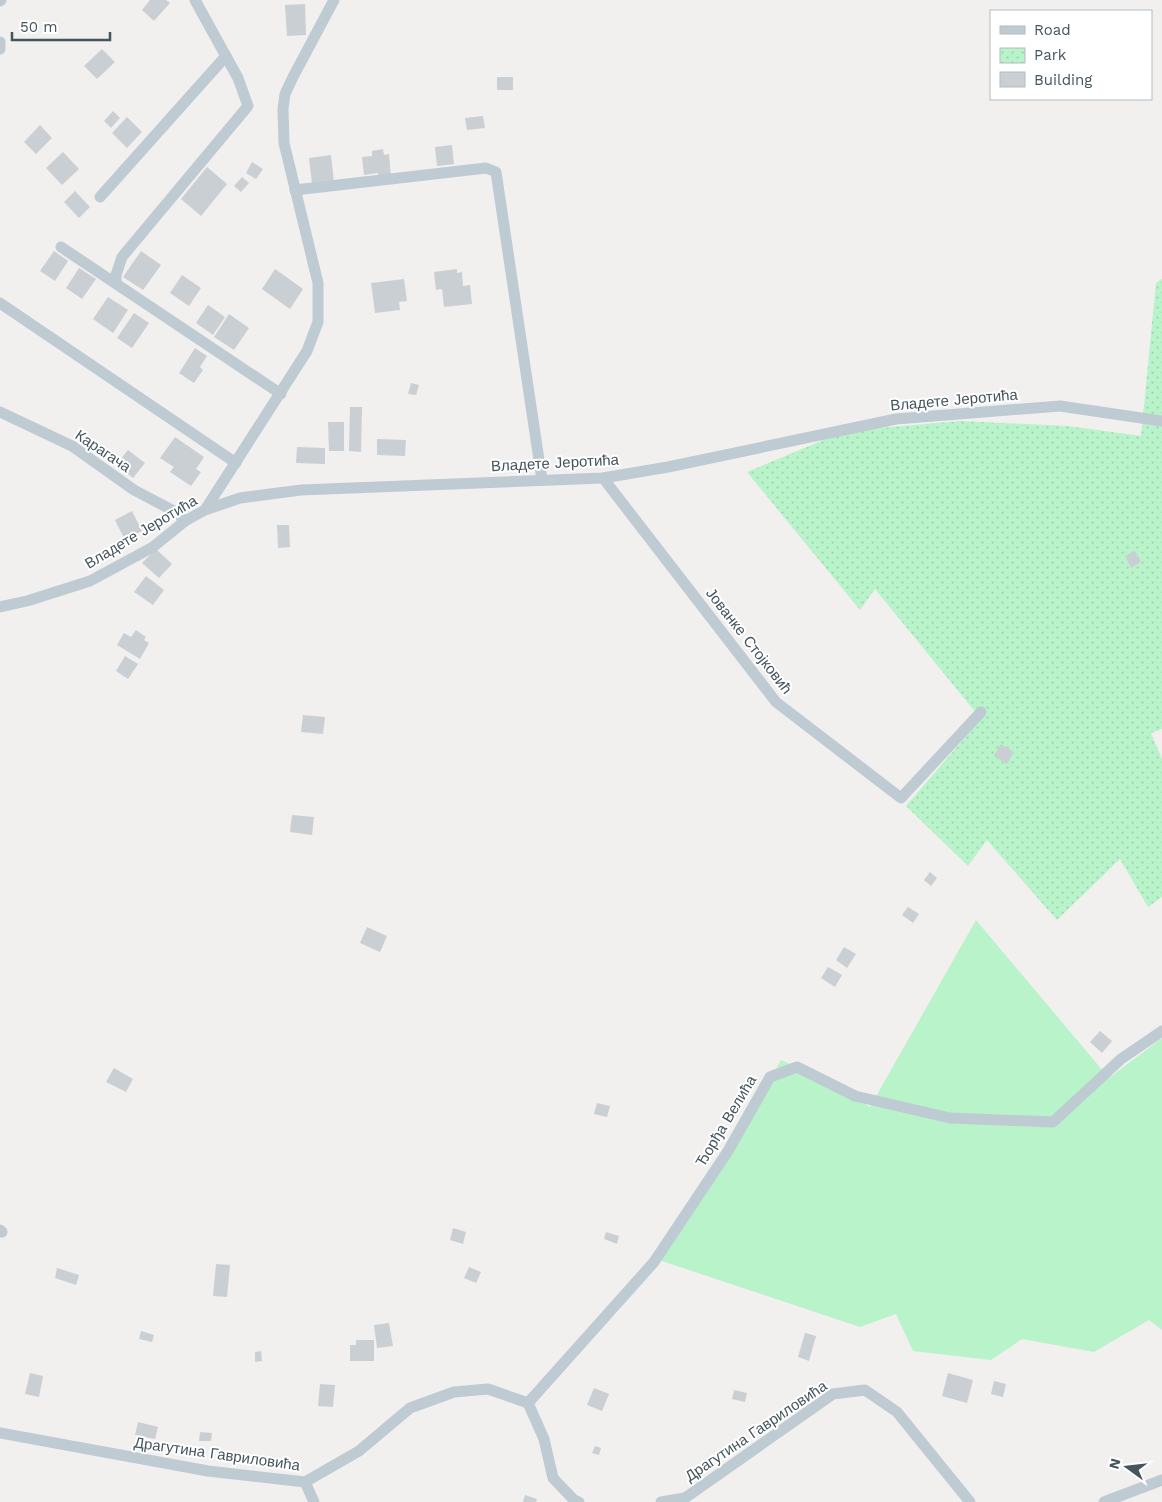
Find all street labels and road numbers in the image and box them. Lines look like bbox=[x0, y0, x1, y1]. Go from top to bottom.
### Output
street label: Владете Јеротића bbox=[889, 385, 1019, 415]
street label: Карагача bbox=[72, 426, 135, 476]
street label: Владете Јеротића bbox=[491, 451, 620, 475]
street label: Владете Јеротића bbox=[82, 491, 201, 573]
street label: Јованке Стојковић bbox=[702, 584, 796, 698]
street label: Ђорђа Велића bbox=[692, 1072, 761, 1170]
street label: Драгутина Гавриловића bbox=[682, 1376, 831, 1485]
street label: Драгутина Гавриловића bbox=[133, 1433, 302, 1475]

